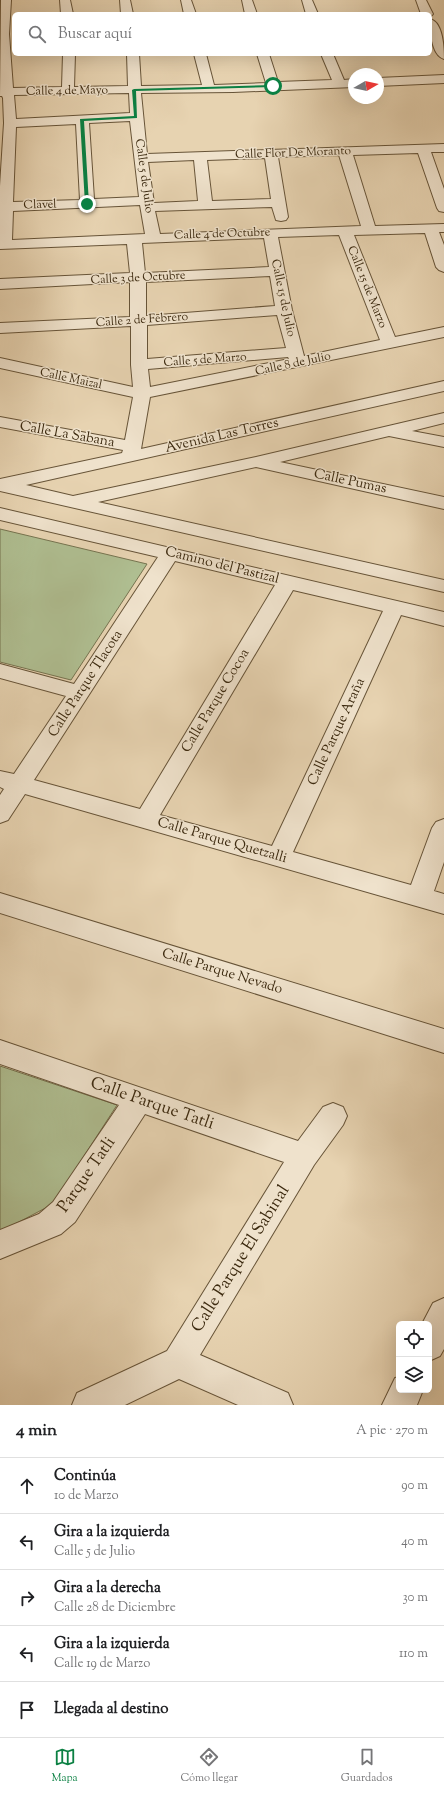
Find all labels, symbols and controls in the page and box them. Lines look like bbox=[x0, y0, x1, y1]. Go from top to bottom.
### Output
search box bbox=[12, 12, 432, 56]
icon: search bbox=[26, 23, 48, 45]
text: Buscar aquí bbox=[58, 24, 132, 45]
north arrow bbox=[348, 68, 384, 104]
route start bbox=[264, 77, 282, 95]
street label: Calle 4 de Mayo bbox=[26, 81, 109, 101]
street label: Calle 5 de Julio bbox=[130, 138, 158, 215]
street label: Calle Flor De Moranto bbox=[235, 142, 352, 164]
street label: Clavel bbox=[23, 195, 58, 215]
route end bbox=[78, 195, 96, 213]
street label: Calle 4 de Octubre bbox=[174, 223, 271, 245]
street label: Calle 15 de Marzo bbox=[342, 243, 392, 331]
street label: Calle 15 de Julio bbox=[266, 258, 300, 339]
street label: Calle 3 de Octubre bbox=[90, 267, 186, 289]
street label: Calle 2 de Febrero bbox=[95, 308, 189, 332]
street label: Calle 8 de Julio bbox=[254, 347, 333, 381]
street label: Calle 5 de Marzo bbox=[163, 348, 248, 372]
street label: Calle Maizal bbox=[38, 364, 104, 395]
street label: Avenida Las Torres bbox=[163, 413, 281, 459]
street label: Calle La Sabana bbox=[18, 417, 117, 453]
street label: Calle Pumas bbox=[312, 465, 388, 499]
street label: Camino del Pastizal bbox=[163, 542, 281, 590]
street label: Calle Parque Tlacota bbox=[44, 626, 129, 742]
street label: Calle Parque Cocoa bbox=[177, 645, 255, 757]
street label: Calle Parque Araña bbox=[303, 674, 371, 789]
street label: Calle Parque Quetzalli bbox=[155, 813, 289, 869]
street label: Calle Parque Nevado bbox=[159, 944, 285, 1000]
street label: Calle Parque Tatli bbox=[87, 1072, 217, 1137]
street label: Parque Tatli bbox=[52, 1132, 122, 1218]
street label: Calle Parque El Sabinal bbox=[186, 1181, 296, 1337]
map controls bbox=[396, 1321, 432, 1393]
button: locate bbox=[396, 1321, 432, 1357]
button: layers bbox=[396, 1357, 432, 1393]
text: 4 min bbox=[16, 1419, 57, 1443]
text: A pie · 270 m bbox=[356, 1422, 428, 1440]
text: Continúa bbox=[54, 1466, 116, 1487]
icon: ahead bbox=[16, 1475, 38, 1497]
text: 90 m bbox=[401, 1477, 428, 1495]
text: 10 de Marzo bbox=[54, 1487, 119, 1505]
text: Gira a la izquierda bbox=[54, 1522, 170, 1543]
icon: left bbox=[16, 1531, 38, 1553]
text: 40 m bbox=[401, 1533, 428, 1551]
text: Calle 5 de Julio bbox=[54, 1543, 135, 1561]
text: Gira a la derecha bbox=[54, 1578, 161, 1599]
icon: right bbox=[16, 1587, 38, 1609]
text: 30 m bbox=[402, 1589, 428, 1607]
text: Calle 28 de Diciembre bbox=[54, 1599, 176, 1617]
text: Gira a la izquierda bbox=[54, 1634, 170, 1655]
icon: left bbox=[16, 1643, 38, 1665]
text: 110 m bbox=[399, 1645, 428, 1663]
text: Calle 19 de Marzo bbox=[54, 1655, 150, 1673]
icon: arrive bbox=[16, 1699, 38, 1721]
text: Llegada al destino bbox=[54, 1699, 169, 1720]
tab: Mapa bbox=[51, 1746, 78, 1786]
tab: Cómo llegar bbox=[180, 1746, 238, 1786]
tab: Guardados bbox=[341, 1746, 393, 1786]

